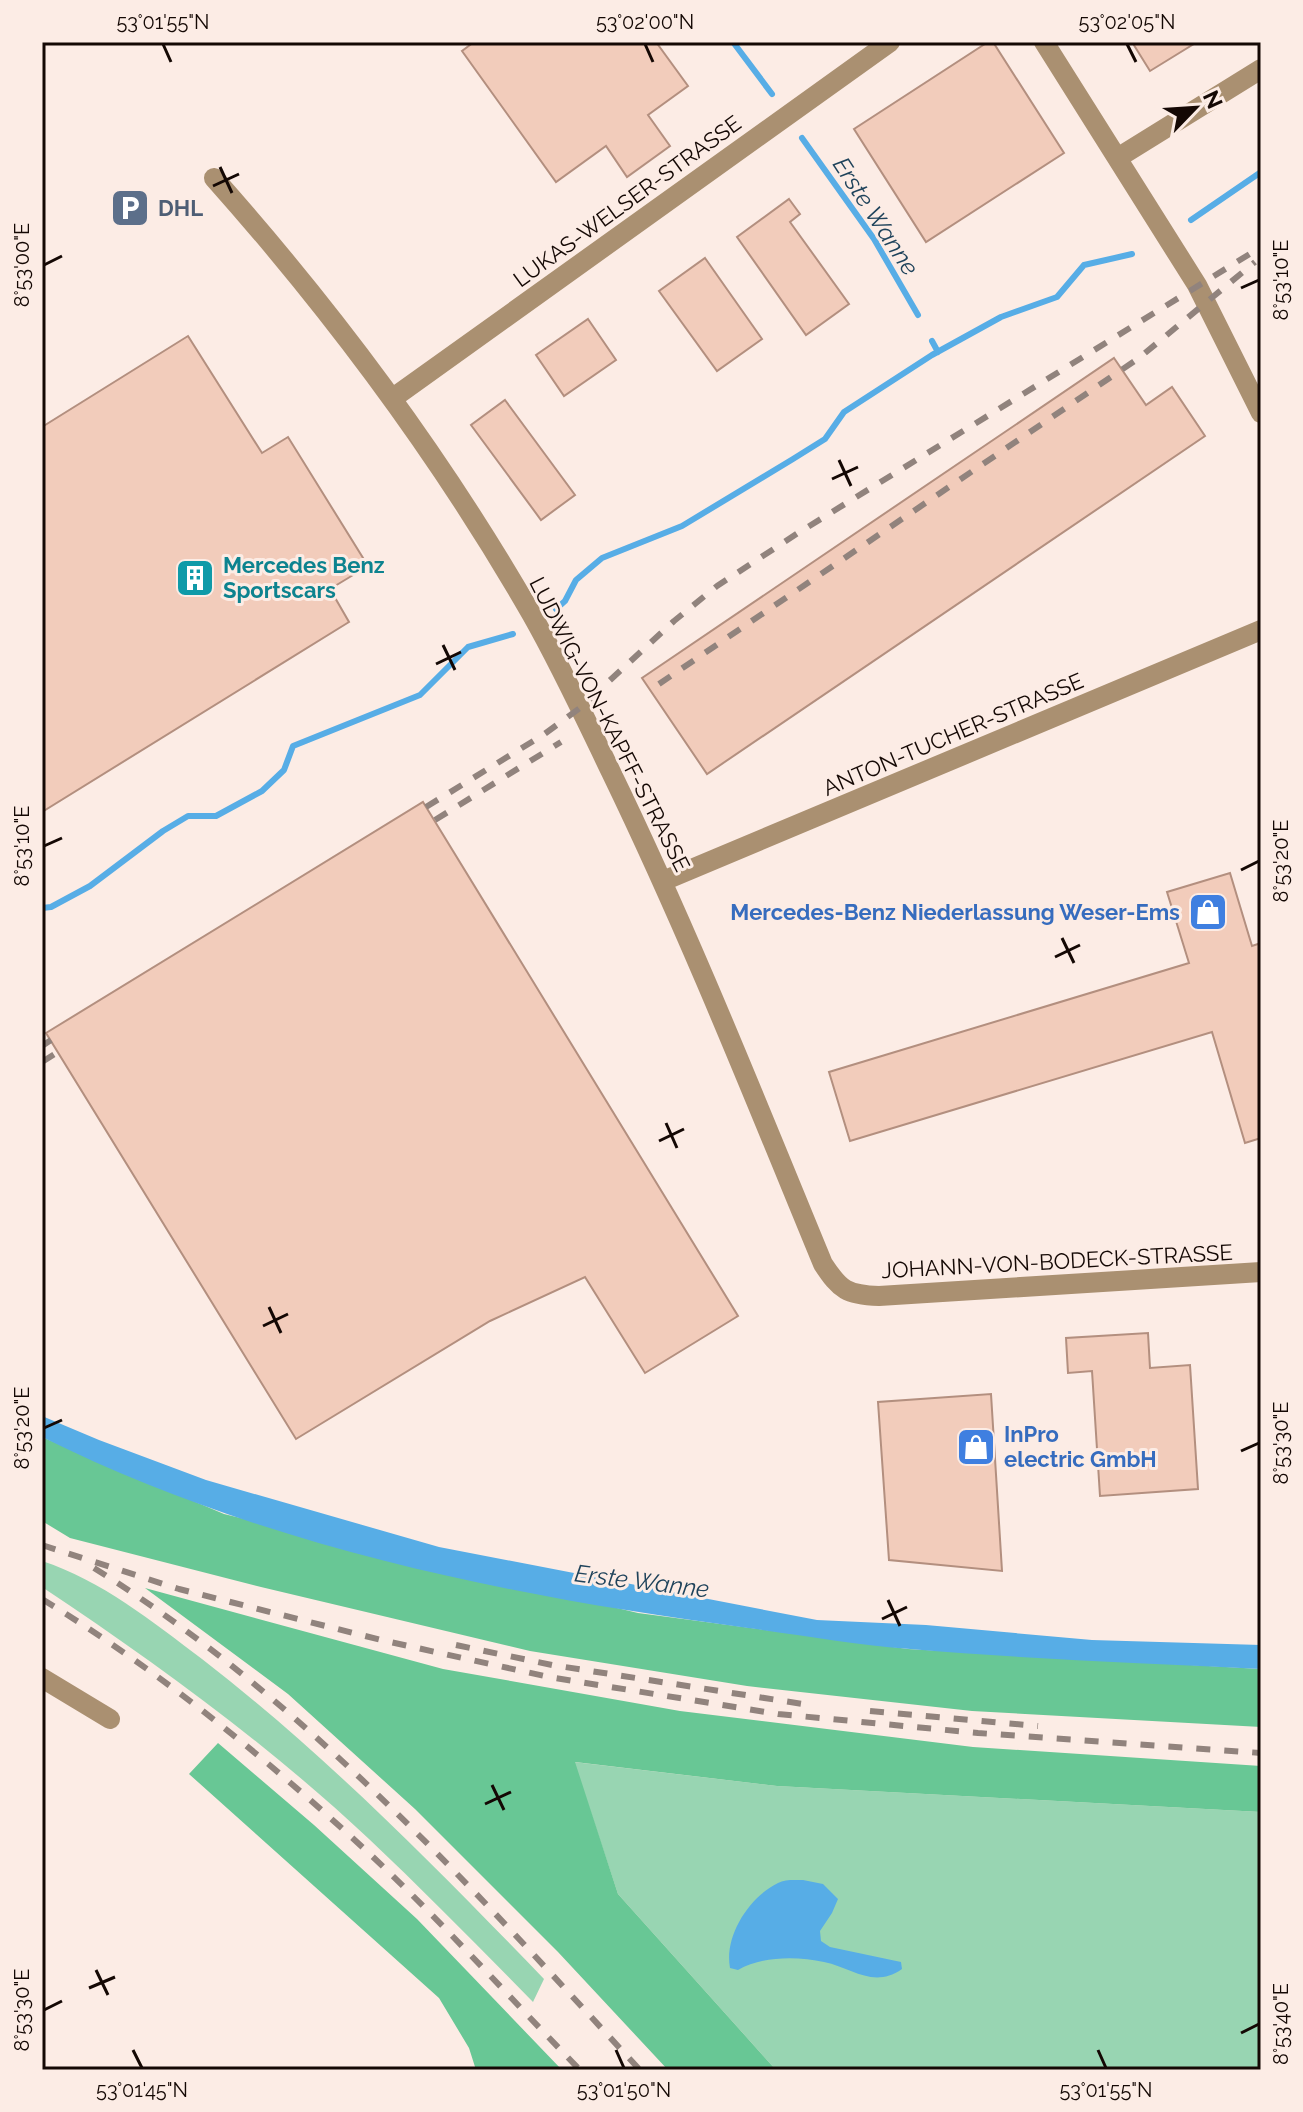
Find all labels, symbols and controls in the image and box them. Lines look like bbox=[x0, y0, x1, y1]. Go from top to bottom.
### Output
text: 53°01'55"N bbox=[116, 10, 210, 34]
text: 53°02'00"N bbox=[596, 10, 694, 34]
text: 53°02'05"N bbox=[1079, 10, 1175, 34]
north arrow bbox=[1155, 68, 1235, 148]
text: N bbox=[1198, 86, 1228, 113]
street label: LUKAS-WELSER-STRASSE bbox=[508, 110, 746, 292]
water label: Erste Wanne bbox=[827, 151, 925, 281]
parking icon: DHL bbox=[109, 187, 151, 229]
place label: DHL bbox=[158, 195, 203, 221]
text: 8°53'00"E bbox=[10, 223, 34, 307]
text: 8°53'10"E bbox=[1269, 240, 1293, 320]
place label: Mercedes Benz Sportscars bbox=[223, 552, 385, 603]
building icon: Mercedes Benz Sportscars bbox=[174, 557, 216, 599]
street label: LUDWIG-VON-KAPFF-STRASSE bbox=[524, 572, 696, 876]
street label: ANTON-TUCHER-STRASSE bbox=[819, 667, 1087, 801]
text: 8°53'10"E bbox=[10, 806, 34, 886]
text: 8°53'20"E bbox=[1269, 820, 1293, 902]
shop icon: Mercedes-Benz Niederlassung Weser-Ems bbox=[1187, 891, 1229, 933]
place label: Mercedes-Benz Niederlassung Weser-Ems bbox=[730, 899, 1180, 925]
street label: JOHANN-VON-BODECK-STRASSE bbox=[881, 1239, 1233, 1283]
text: 8°53'20"E bbox=[10, 1387, 34, 1469]
text: 8°53'30"E bbox=[1269, 1402, 1293, 1484]
place label: InPro electric GmbH bbox=[1004, 1421, 1157, 1472]
shop icon: InPro electric GmbH bbox=[955, 1426, 997, 1468]
water label: Erste Wanne bbox=[573, 1558, 711, 1604]
text: 8°53'30"E bbox=[10, 1969, 34, 2051]
text: 8°53'40"E bbox=[1269, 1983, 1293, 2065]
text: 53°01'45"N bbox=[96, 2078, 188, 2102]
text: 53°01'50"N bbox=[577, 2078, 671, 2102]
text: 53°01'55"N bbox=[1059, 2078, 1153, 2102]

